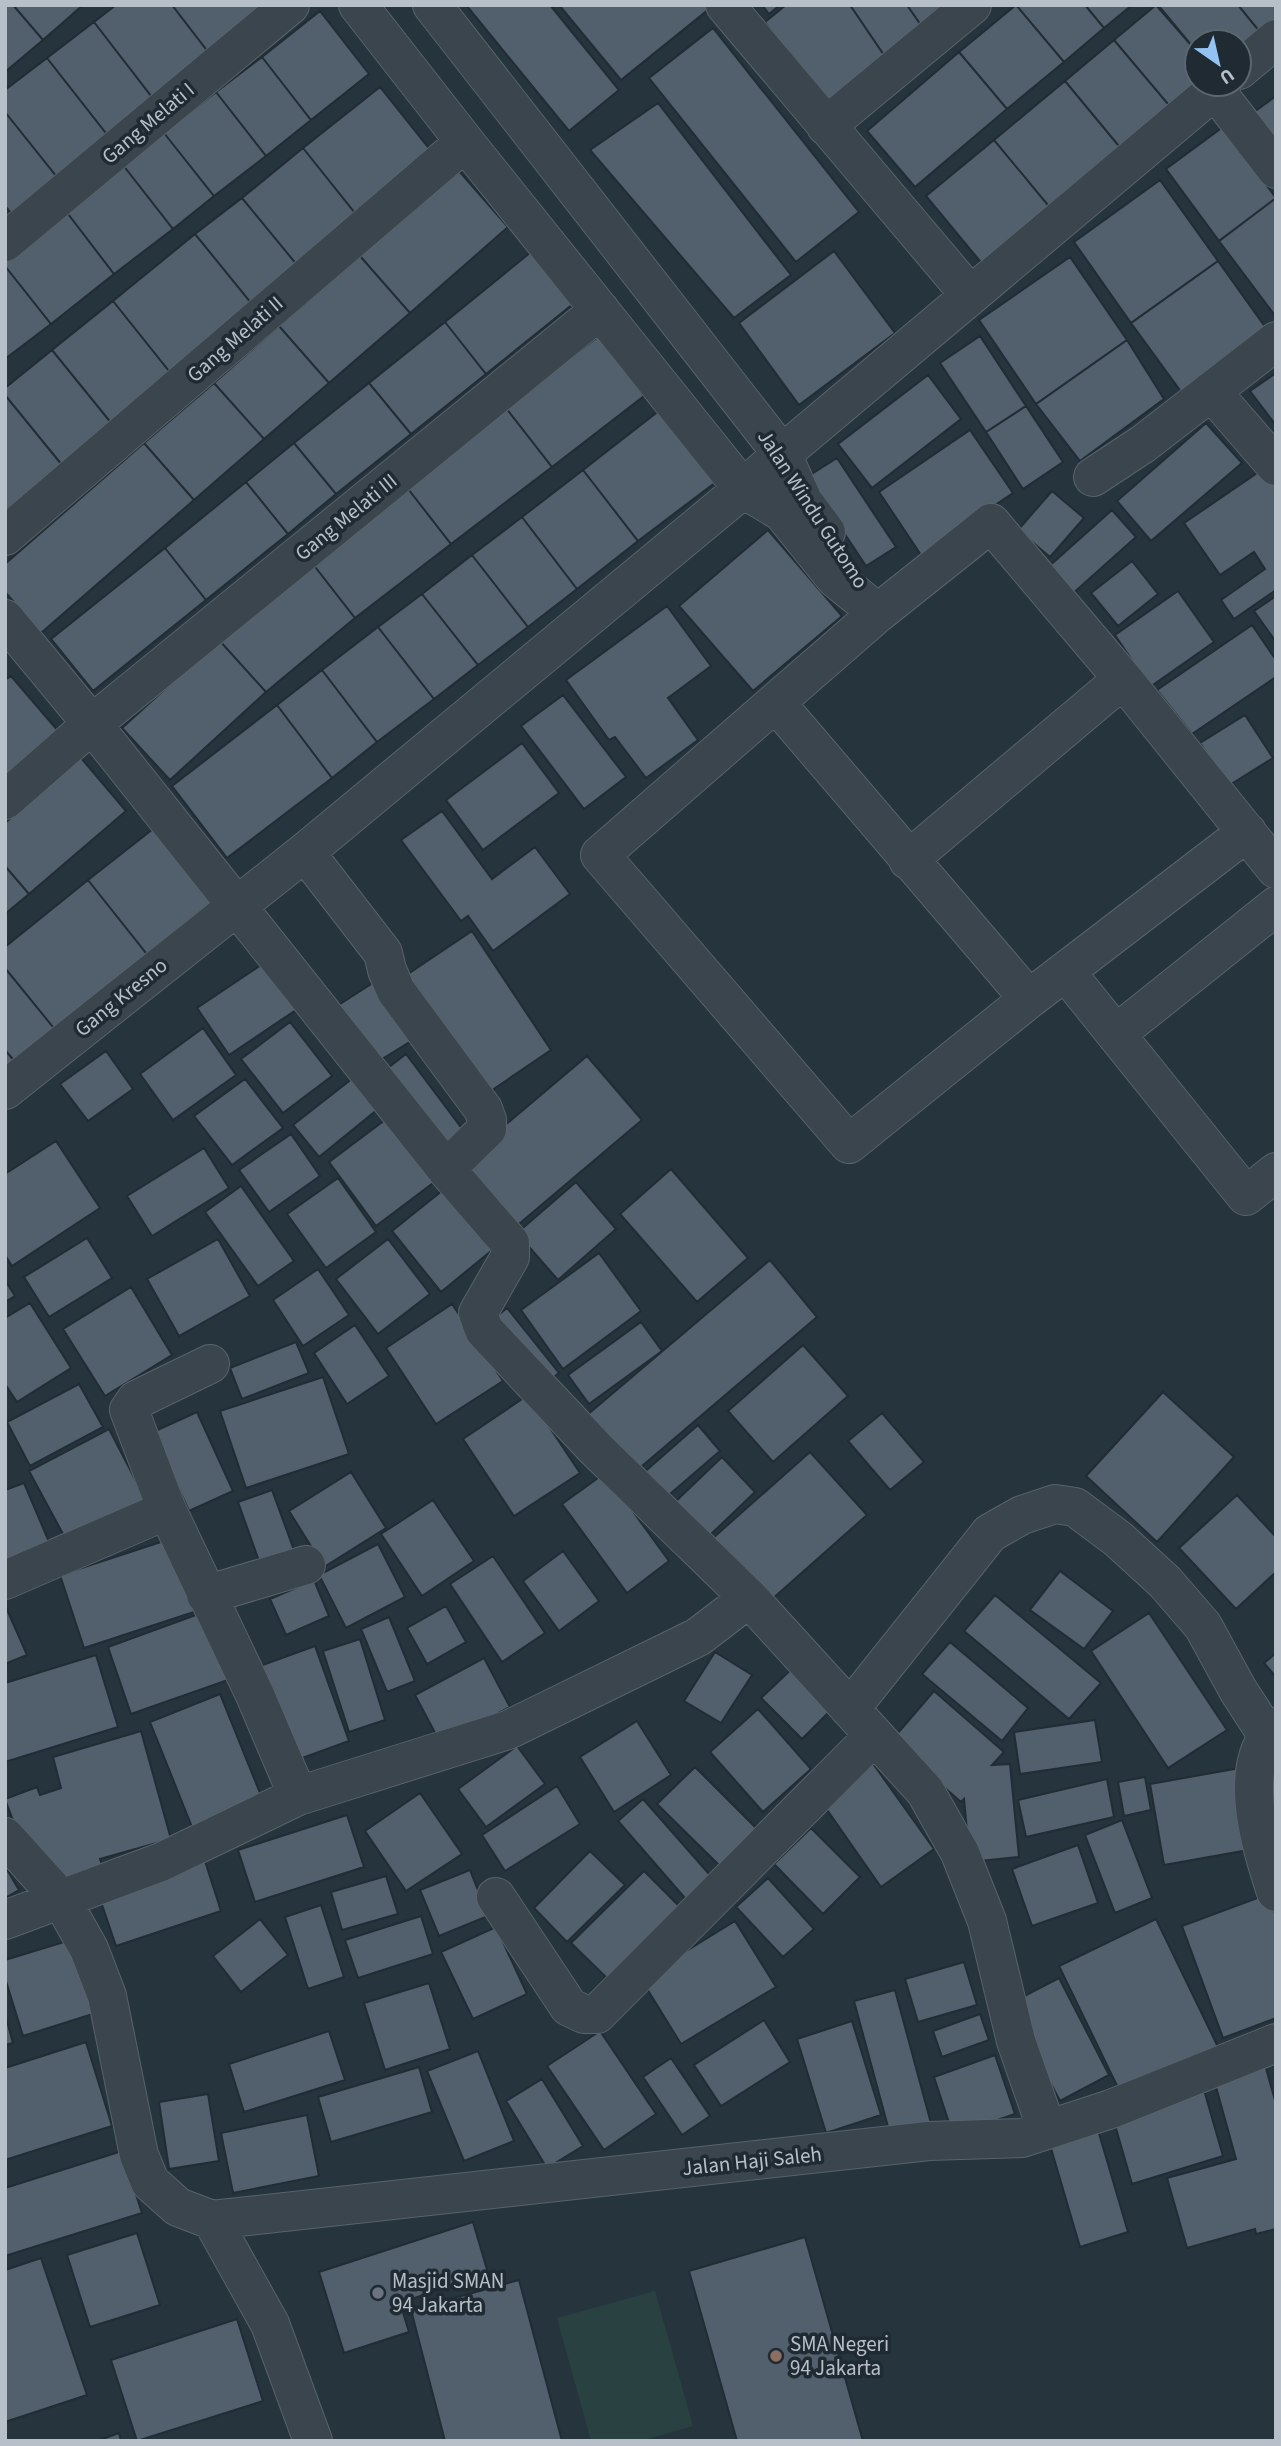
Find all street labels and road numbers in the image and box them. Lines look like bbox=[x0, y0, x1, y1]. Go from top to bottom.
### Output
street label: Gang Melati I bbox=[95, 75, 201, 171]
street label: Gang Melati II bbox=[180, 289, 290, 389]
street label: Jalan Windu Gutomo bbox=[750, 424, 876, 594]
street label: Gang Melati III bbox=[288, 466, 404, 568]
street label: Gang Kresno bbox=[68, 950, 174, 1044]
street label: Jalan Haji Saleh bbox=[681, 2139, 823, 2183]

